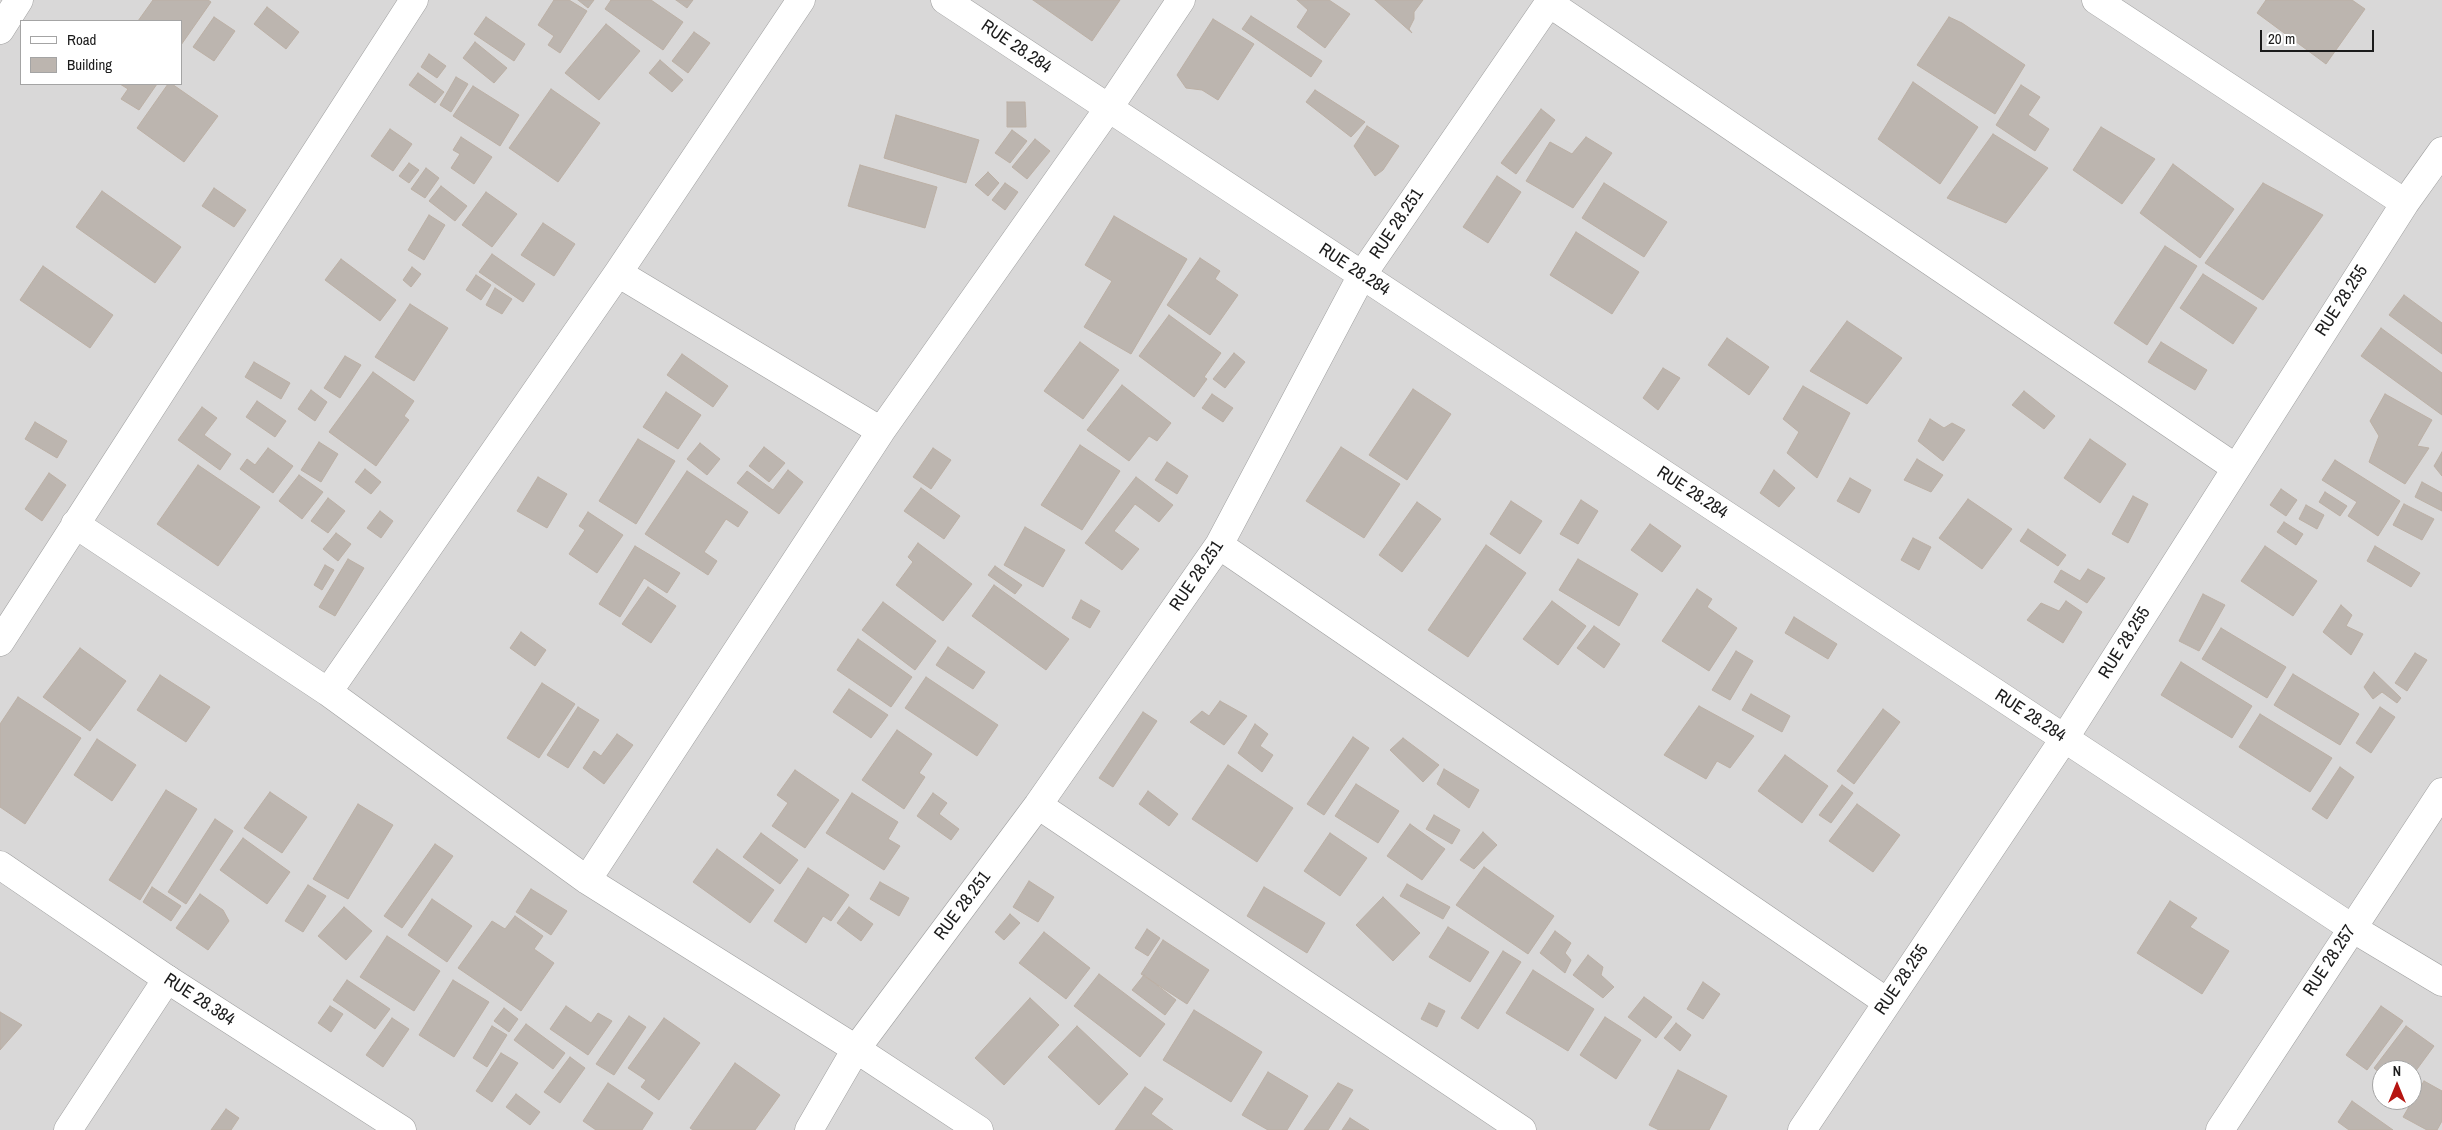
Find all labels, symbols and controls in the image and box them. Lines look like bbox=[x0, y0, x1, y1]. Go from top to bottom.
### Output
street label: RUE 28.284 bbox=[977, 16, 1055, 78]
legend bbox=[20, 20, 182, 85]
scale bar bbox=[2262, 20, 2376, 52]
text: 20 m bbox=[2268, 28, 2295, 49]
text: Road bbox=[67, 29, 96, 50]
text: Building bbox=[67, 54, 112, 75]
street label: RUE 28.251 bbox=[1366, 185, 1428, 263]
street label: RUE 28.284 bbox=[1314, 239, 1394, 301]
street label: RUE 28.255 bbox=[2311, 261, 2373, 341]
street label: RUE 28.284 bbox=[1652, 462, 1732, 524]
street label: RUE 28.251 bbox=[1166, 537, 1228, 615]
street label: RUE 28.255 bbox=[2095, 603, 2155, 683]
street label: RUE 28.284 bbox=[1990, 685, 2070, 747]
street label: RUE 28.251 bbox=[930, 867, 996, 945]
street label: RUE 28.257 bbox=[2299, 921, 2361, 1001]
street label: RUE 28.255 bbox=[1871, 941, 1933, 1019]
street label: RUE 28.384 bbox=[159, 969, 239, 1031]
north arrow bbox=[2372, 1060, 2422, 1110]
text: N bbox=[2393, 1062, 2401, 1080]

